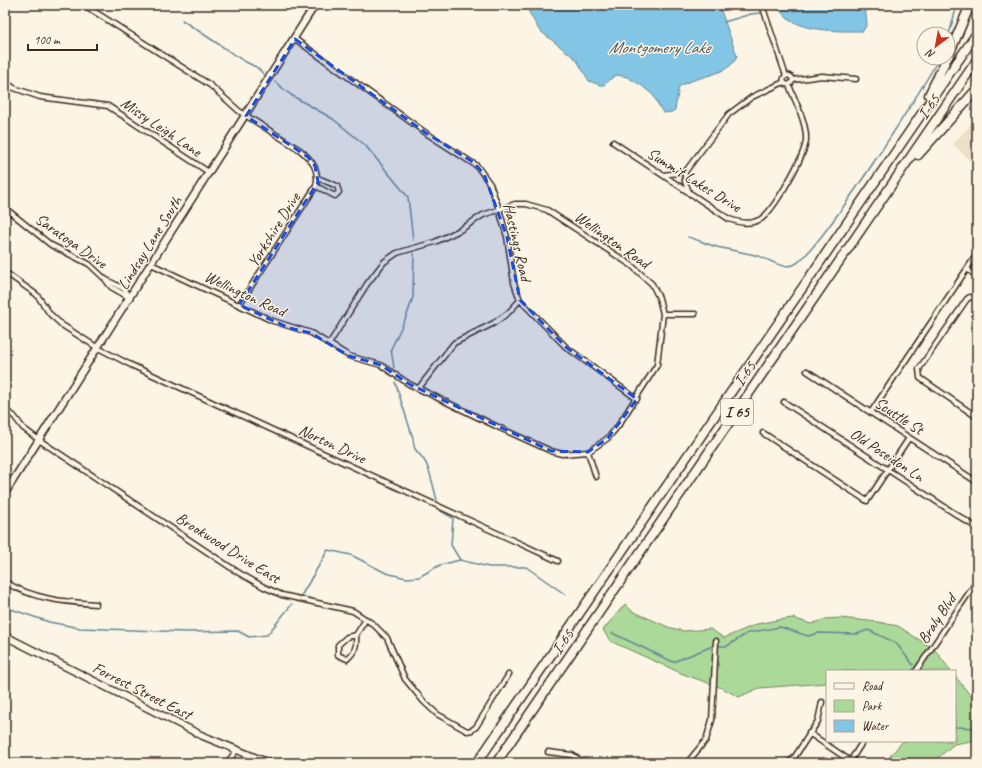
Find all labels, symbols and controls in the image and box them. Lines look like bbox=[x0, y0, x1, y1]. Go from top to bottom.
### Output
scale bar bbox=[28, 26, 97, 52]
north arrow bbox=[916, 26, 956, 66]
text: 100 m bbox=[34, 32, 61, 48]
water label: Montgomery Lake bbox=[608, 37, 712, 58]
text: N bbox=[922, 46, 937, 62]
street label: I-65 bbox=[913, 90, 945, 123]
street label: Missy Leigh Lane bbox=[117, 93, 207, 162]
street label: Summit Lakes Drive bbox=[643, 143, 746, 218]
street label: Yorkshire Drive bbox=[243, 188, 306, 271]
street label: Lindsay Lane South bbox=[113, 191, 187, 293]
street label: Hastings Road bbox=[498, 201, 536, 286]
street label: Wellington Road bbox=[571, 207, 656, 275]
street label: Saratoga Drive bbox=[31, 209, 112, 274]
street label: Wellington Road bbox=[201, 267, 291, 323]
street label: I-65 bbox=[729, 357, 761, 390]
street label: Scuttle St bbox=[871, 393, 929, 440]
road number: I 65 bbox=[721, 399, 753, 425]
street label: Norton Drive bbox=[295, 420, 370, 469]
street label: Old Poseidon Ln bbox=[846, 424, 928, 487]
street label: Brookwood Drive East bbox=[172, 508, 285, 589]
street label: Braly Blvd bbox=[913, 588, 962, 648]
street label: I-65 bbox=[547, 625, 579, 658]
street label: Forrest Street East bbox=[89, 658, 197, 726]
legend bbox=[826, 670, 956, 742]
text: Road bbox=[862, 678, 884, 694]
text: Park bbox=[862, 698, 883, 714]
text: Water bbox=[862, 718, 890, 734]

